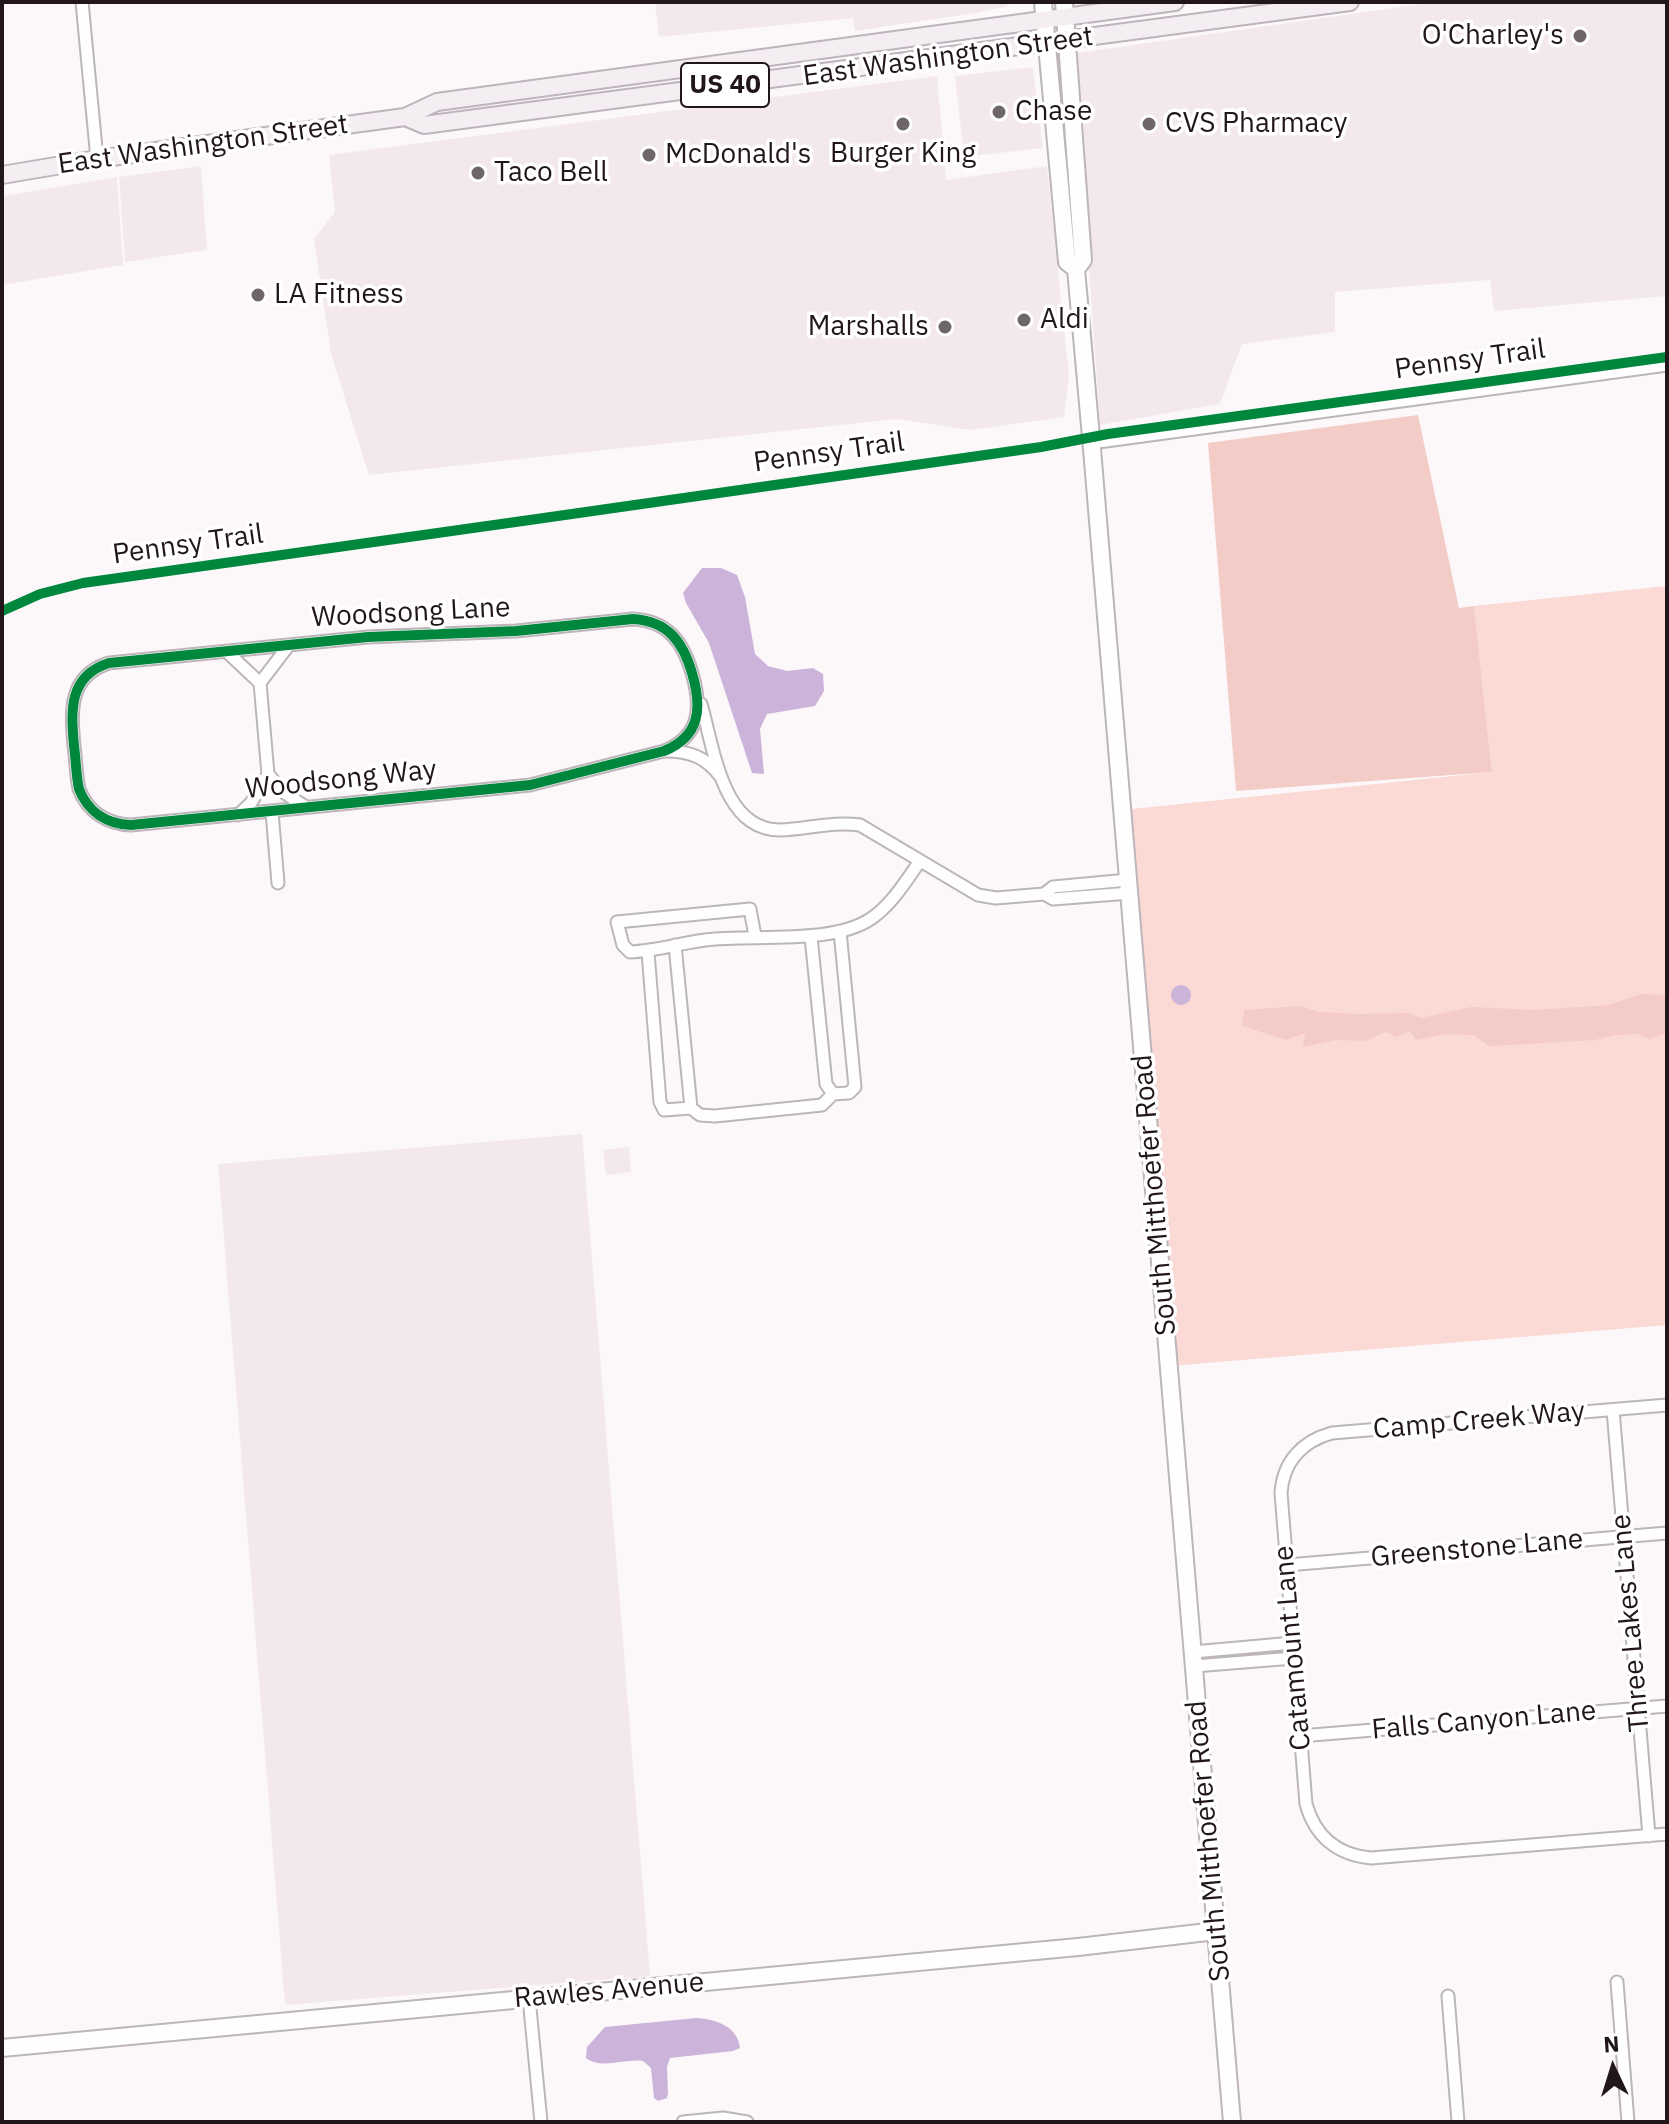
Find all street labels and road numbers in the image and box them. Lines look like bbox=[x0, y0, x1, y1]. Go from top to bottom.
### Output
street label: East Washington Street bbox=[801, 20, 1095, 94]
road number: US 40 bbox=[681, 63, 769, 107]
street label: East Washington Street bbox=[56, 108, 350, 182]
street label: Pennsy Trail bbox=[1393, 333, 1547, 387]
street label: Pennsy Trail bbox=[752, 426, 906, 480]
street label: Pennsy Trail bbox=[111, 518, 265, 572]
street label: Woodsong Lane bbox=[311, 591, 511, 635]
street label: Woodsong Way bbox=[244, 753, 438, 807]
street label: South Mitthoefer Road bbox=[1126, 1053, 1184, 1337]
street label: Camp Creek Way bbox=[1372, 1395, 1586, 1447]
street label: Three Lakes Lane bbox=[1605, 1513, 1657, 1733]
street label: Greenstone Lane bbox=[1369, 1523, 1585, 1575]
street label: Catamount Lane bbox=[1267, 1544, 1319, 1752]
street label: Falls Canyon Lane bbox=[1370, 1694, 1598, 1748]
street label: South Mitthoefer Road bbox=[1180, 1699, 1238, 1983]
street label: Rawles Avenue bbox=[513, 1966, 705, 2016]

